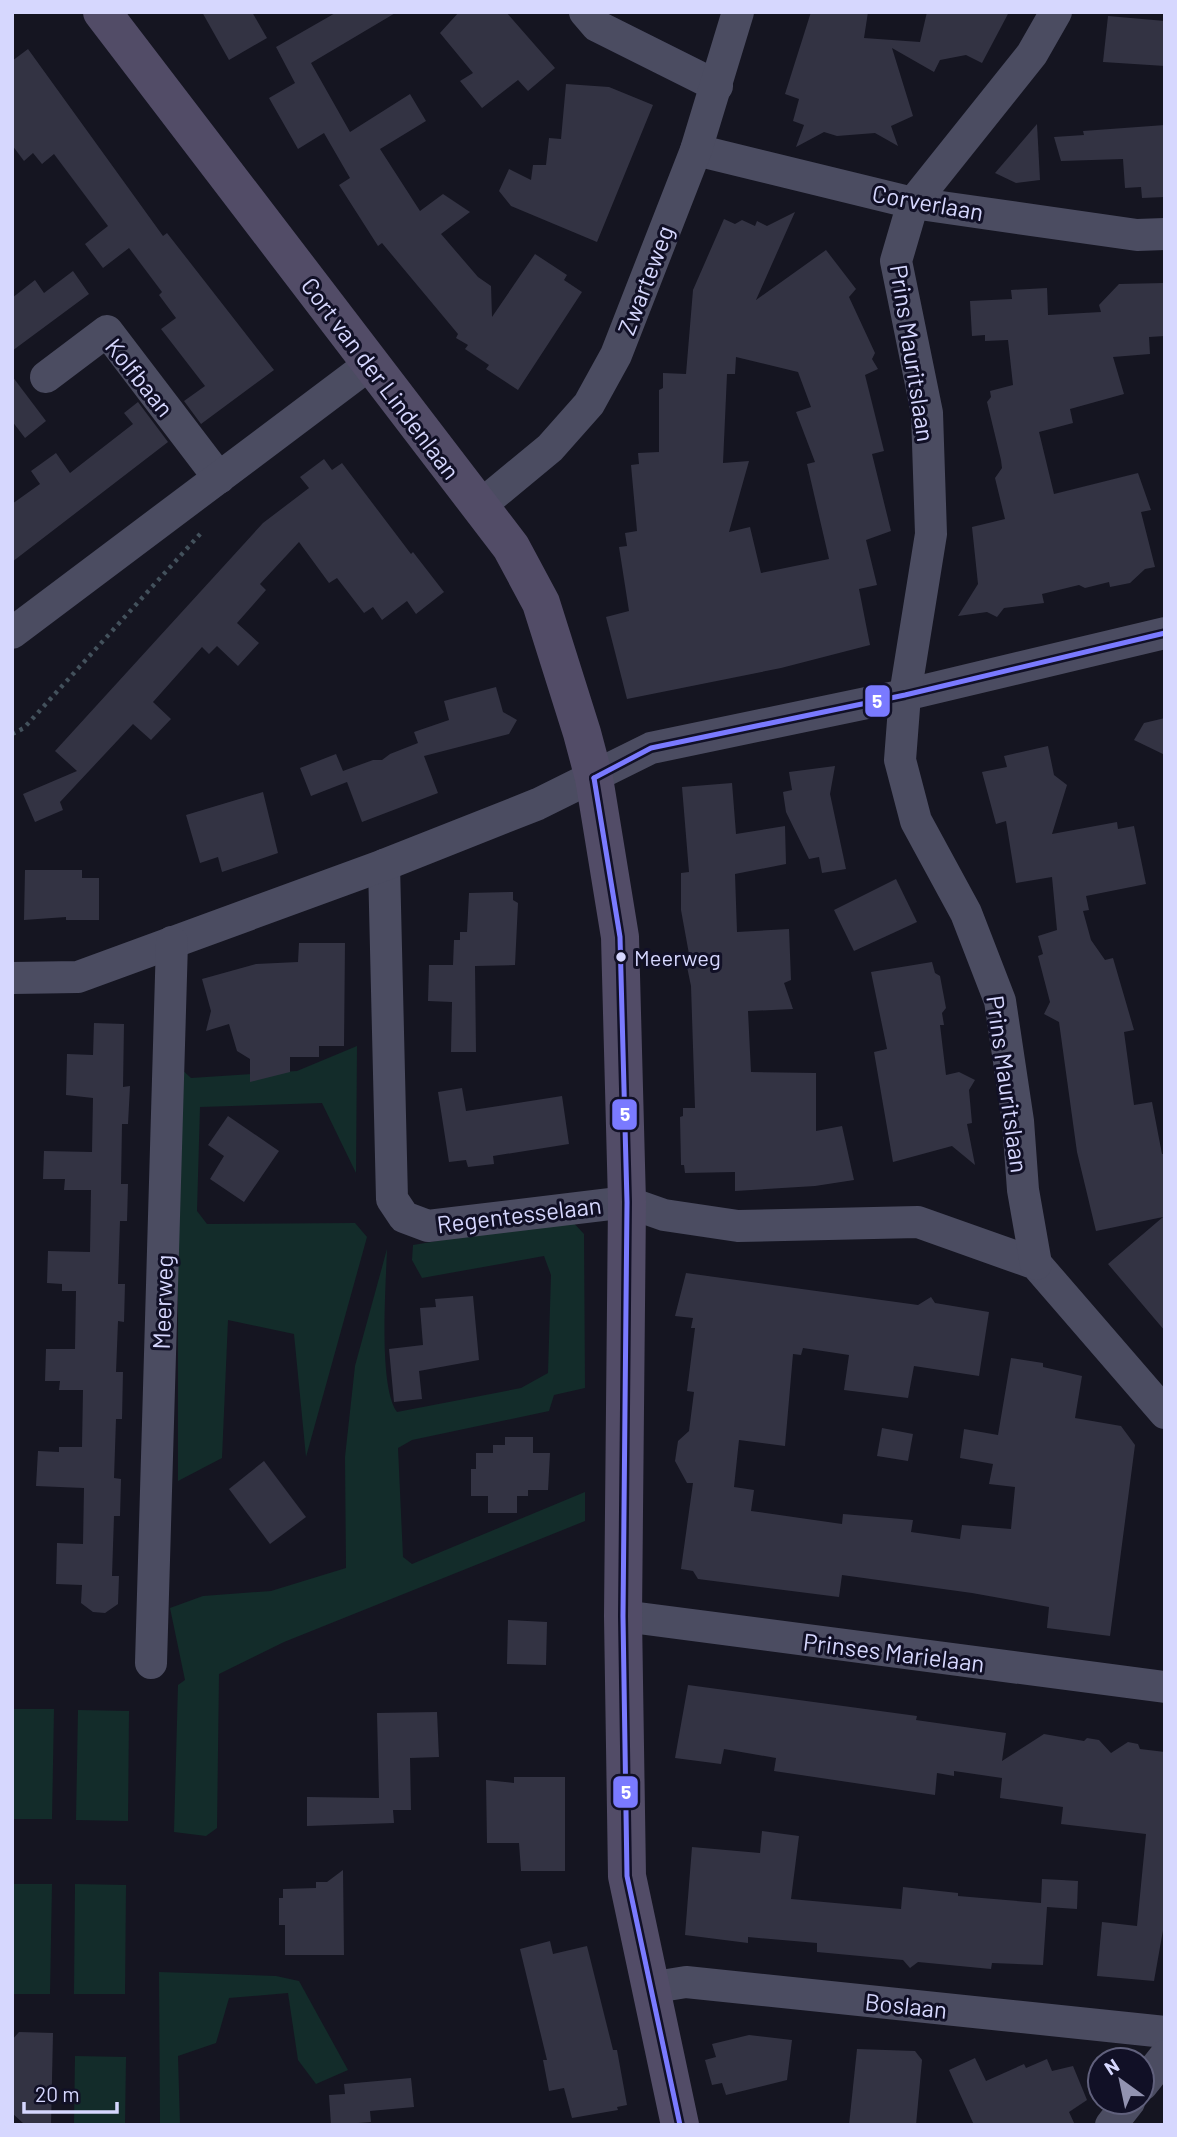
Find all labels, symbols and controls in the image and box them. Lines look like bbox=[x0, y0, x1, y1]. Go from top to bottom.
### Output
street label: Corverlaan bbox=[870, 178, 986, 226]
street label: Zwarteweg bbox=[611, 221, 679, 339]
street label: Prins Mauritslaan bbox=[885, 262, 941, 444]
street label: Cort van der Lindenlaan bbox=[296, 271, 466, 485]
street label: Kolfbaan bbox=[100, 332, 180, 422]
line badge: 5 bbox=[864, 684, 891, 718]
text: 5 bbox=[872, 689, 882, 712]
place label: Meerweg bbox=[634, 944, 721, 970]
marker: Meerweg bbox=[614, 950, 628, 964]
street label: Prins Mauritslaan bbox=[981, 993, 1035, 1175]
line badge: 5 bbox=[611, 1098, 638, 1131]
text: 5 bbox=[620, 1102, 630, 1125]
street label: Regentesselaan bbox=[435, 1190, 603, 1238]
street label: Meerweg bbox=[146, 1254, 178, 1350]
street label: Prinses Marielaan bbox=[802, 1626, 986, 1678]
line badge: 5 bbox=[612, 1775, 639, 1809]
text: 5 bbox=[621, 1780, 631, 1803]
street label: Boslaan bbox=[863, 1986, 949, 2024]
north arrow bbox=[1086, 2046, 1156, 2116]
text: N bbox=[1100, 2053, 1123, 2079]
scale bar bbox=[24, 2070, 117, 2114]
text: 20 m bbox=[35, 2081, 80, 2106]

